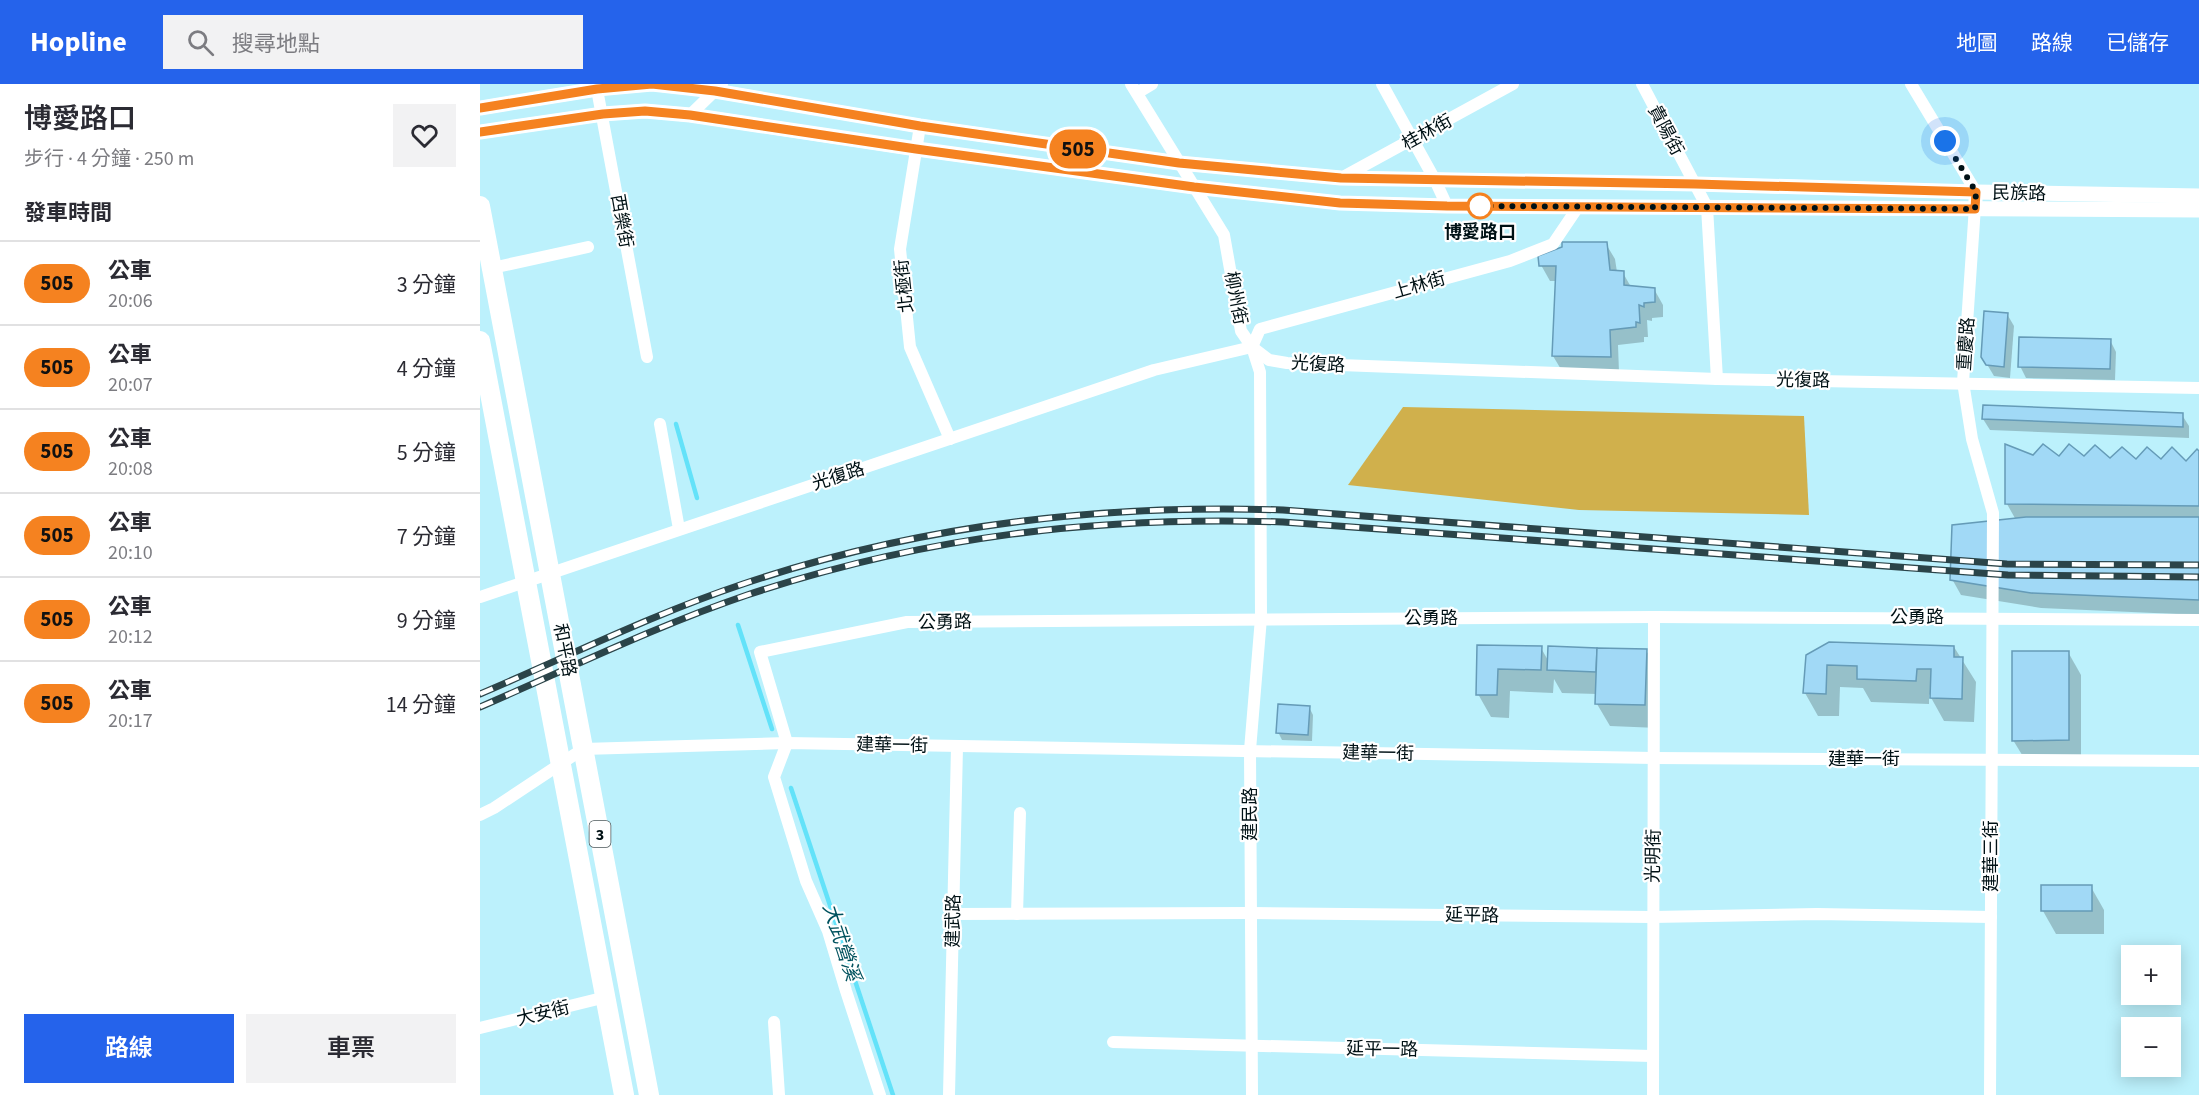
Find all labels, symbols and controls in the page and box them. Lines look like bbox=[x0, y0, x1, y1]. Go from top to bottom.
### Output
search box bbox=[163, 15, 583, 69]
text: Hopline bbox=[30, 22, 127, 62]
icon: search bbox=[184, 26, 217, 59]
text: 搜尋地點 bbox=[232, 28, 320, 60]
text: 地圖 bbox=[1956, 28, 1998, 58]
text: 路線 bbox=[2031, 28, 2073, 58]
text: 已儲存 bbox=[2106, 28, 2169, 58]
text: 博愛路口 bbox=[24, 99, 136, 139]
street label: 貴陽街 bbox=[1642, 101, 1689, 160]
button: heart bbox=[393, 104, 456, 167]
street label: 桂林街 bbox=[1398, 108, 1457, 156]
your location bbox=[1930, 126, 1960, 156]
line badge: 505 bbox=[1044, 130, 1112, 168]
text: 505 bbox=[1061, 134, 1095, 164]
text: 步行 · 4 分鐘 · 250 m bbox=[24, 145, 194, 173]
street label: 民族路 bbox=[1992, 181, 2046, 206]
street label: 西樂街 bbox=[605, 192, 639, 250]
marker: 博愛路口 bbox=[1467, 193, 1493, 219]
text: 發車時間 bbox=[24, 197, 112, 229]
place label: 博愛路口 bbox=[1444, 220, 1516, 245]
text: 公車 bbox=[108, 255, 152, 287]
street label: 北極街 bbox=[889, 258, 920, 314]
street label: 上林街 bbox=[1390, 266, 1449, 305]
text: 505 bbox=[40, 268, 74, 298]
text: 3 分鐘 bbox=[397, 269, 456, 301]
street label: 柳州街 bbox=[1218, 269, 1253, 327]
text: 20:06 bbox=[108, 287, 153, 315]
street label: 重慶路 bbox=[1952, 316, 1981, 372]
text: 公車 bbox=[108, 339, 152, 371]
street label: 光復路 bbox=[1290, 351, 1346, 378]
text: 505 bbox=[40, 352, 74, 382]
text: 4 分鐘 bbox=[397, 353, 456, 385]
street label: 光復路 bbox=[1776, 368, 1830, 393]
text: 20:07 bbox=[108, 371, 153, 399]
text: 公車 bbox=[108, 423, 152, 455]
text: 505 bbox=[40, 436, 74, 466]
text: 5 分鐘 bbox=[397, 437, 456, 469]
text: 20:08 bbox=[108, 455, 153, 483]
street label: 光復路 bbox=[809, 456, 868, 497]
text: 公車 bbox=[108, 507, 152, 539]
text: 505 bbox=[40, 520, 74, 550]
text: 7 分鐘 bbox=[397, 521, 456, 553]
text: 20:10 bbox=[108, 539, 153, 567]
text: 公車 bbox=[108, 591, 152, 623]
text: 505 bbox=[40, 604, 74, 634]
text: 9 分鐘 bbox=[397, 605, 456, 637]
street label: 公勇路 bbox=[1890, 605, 1944, 630]
street label: 公勇路 bbox=[1404, 606, 1458, 631]
street label: 公勇路 bbox=[918, 610, 972, 635]
street label: 和平路 bbox=[547, 621, 582, 679]
text: 20:12 bbox=[108, 623, 153, 651]
text: 公車 bbox=[108, 675, 152, 707]
text: 505 bbox=[40, 688, 74, 718]
text: 14 分鐘 bbox=[386, 689, 456, 721]
text: 20:17 bbox=[108, 707, 153, 735]
street label: 建華一街 bbox=[856, 732, 928, 759]
street label: 建華一街 bbox=[1342, 740, 1414, 767]
street label: 建華一街 bbox=[1828, 747, 1900, 772]
street label: 建民路 bbox=[1238, 787, 1263, 841]
street label: 建華三街 bbox=[1979, 820, 2004, 892]
road number: 3 bbox=[590, 821, 610, 847]
street label: 光明街 bbox=[1641, 829, 1666, 883]
street label: 建武路 bbox=[941, 894, 966, 948]
water label: 大武營溪 bbox=[815, 900, 868, 988]
street label: 延平路 bbox=[1445, 903, 1499, 928]
map controls bbox=[2121, 945, 2181, 1077]
button: + bbox=[2121, 945, 2181, 1005]
street label: 大安街 bbox=[514, 995, 572, 1032]
button: 路線 bbox=[24, 1014, 234, 1083]
button: 車票 bbox=[246, 1014, 456, 1083]
button: − bbox=[2121, 1017, 2181, 1077]
street label: 延平一路 bbox=[1346, 1036, 1418, 1063]

